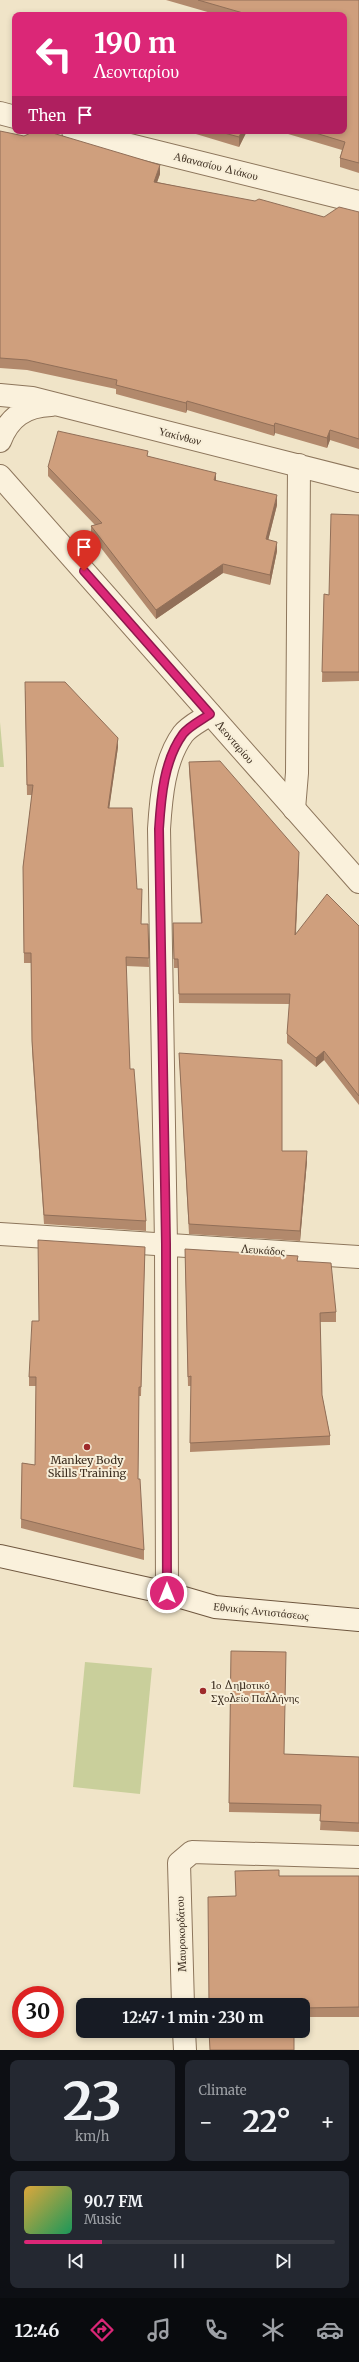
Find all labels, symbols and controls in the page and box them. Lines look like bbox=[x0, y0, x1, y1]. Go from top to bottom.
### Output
text: 190 m bbox=[94, 25, 176, 61]
icon: left bbox=[28, 28, 80, 80]
text: Λεονταρίου bbox=[94, 60, 179, 83]
icon: arrive bbox=[74, 104, 96, 126]
text: Then bbox=[28, 106, 66, 125]
street label: Αθανασίου Διάκου bbox=[172, 149, 260, 183]
street label: Υακίνθων bbox=[157, 424, 203, 448]
pin bbox=[67, 530, 101, 571]
icon: arrive bbox=[73, 536, 95, 558]
street label: Λεονταρίου bbox=[212, 717, 258, 767]
street label: Λευκάδος bbox=[240, 1241, 286, 1259]
marker: Mankey Body Skills Training bbox=[82, 1442, 92, 1452]
place label: Mankey Body Skills Training bbox=[48, 1453, 127, 1480]
position arrow bbox=[146, 1572, 188, 1614]
street label: Εθνικής Αντιστάσεως bbox=[213, 1599, 310, 1623]
place label: 1ο Δημοτικό Σχολείο Παλλήνης bbox=[211, 1678, 300, 1705]
marker: 1ο Δημοτικό Σχολείο Παλλήνης bbox=[198, 1686, 208, 1696]
street label: Μαυροκορδάτου bbox=[173, 1895, 189, 1972]
speed limit sign: 30 bbox=[12, 1986, 64, 2038]
text: 12:47 · 1 min · 230 m bbox=[122, 2008, 264, 2027]
text: 23 bbox=[63, 2069, 122, 2134]
text: Climate bbox=[199, 2082, 247, 2099]
text: 22° bbox=[242, 2102, 291, 2140]
text: − bbox=[199, 2108, 213, 2136]
text: + bbox=[320, 2108, 335, 2136]
text: km/h bbox=[75, 2128, 109, 2145]
text: 90.7 FM bbox=[84, 2192, 143, 2211]
text: Music bbox=[84, 2211, 122, 2228]
icon: previous bbox=[65, 2250, 87, 2272]
icon: pause bbox=[168, 2250, 190, 2272]
icon: next bbox=[272, 2250, 294, 2272]
icon: directions bbox=[88, 2316, 116, 2344]
icon: music bbox=[145, 2316, 173, 2344]
icon: phone bbox=[202, 2316, 230, 2344]
icon: climate bbox=[259, 2316, 287, 2344]
icon: car bbox=[316, 2316, 344, 2344]
text: 12:46 bbox=[15, 2319, 59, 2342]

